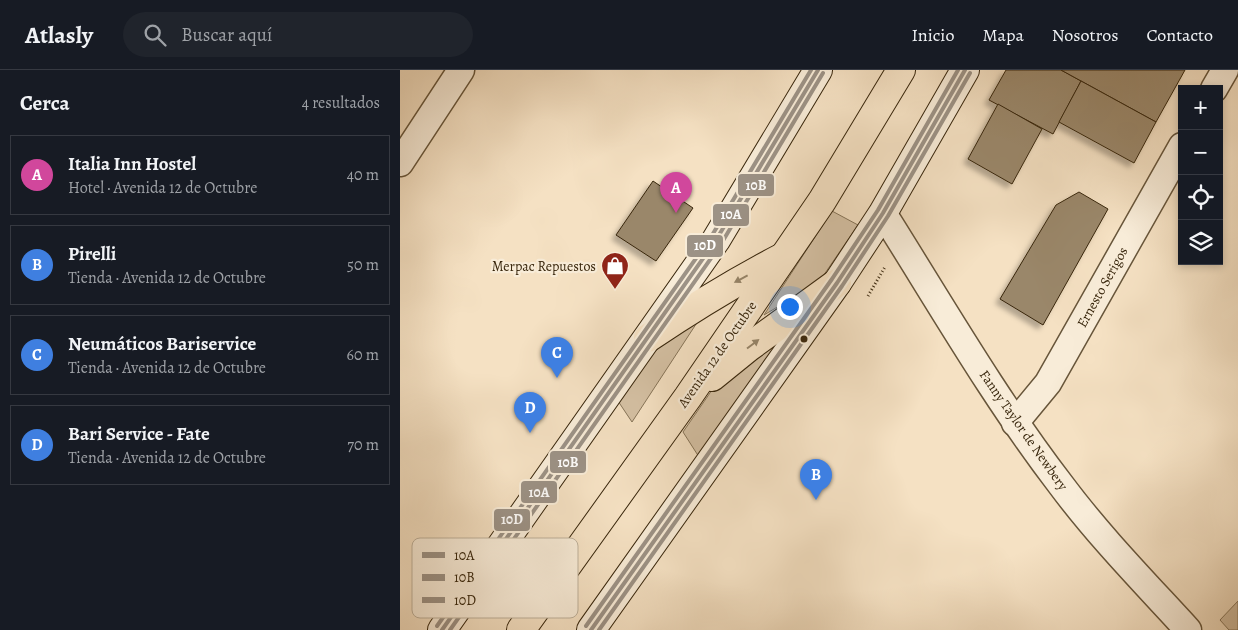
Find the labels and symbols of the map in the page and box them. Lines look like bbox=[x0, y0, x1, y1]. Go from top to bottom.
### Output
pin: A bbox=[660, 172, 692, 213]
line badge: 10B bbox=[737, 173, 775, 197]
text: 10B bbox=[746, 176, 767, 195]
line badge: 10A bbox=[712, 203, 750, 227]
text: 10A bbox=[721, 205, 742, 224]
line badge: 10D bbox=[686, 234, 724, 258]
text: 10D bbox=[694, 236, 716, 255]
street label: Ernesto Serigos bbox=[1072, 243, 1132, 331]
shop icon: Merpac Repuestos bbox=[600, 251, 630, 290]
place label: Merpac Repuestos bbox=[492, 257, 596, 276]
one-way arrow bbox=[734, 275, 749, 283]
your location bbox=[777, 294, 803, 320]
street label: Avenida 12 de Octubre bbox=[673, 297, 761, 412]
unlabelled marker bbox=[799, 334, 809, 344]
pin: C bbox=[541, 337, 573, 378]
one-way arrow bbox=[746, 339, 759, 350]
street label: Fanny Taylor de Newbery bbox=[975, 366, 1073, 495]
pin: D bbox=[514, 392, 546, 433]
line badge: 10B bbox=[549, 450, 587, 474]
text: 10B bbox=[558, 453, 579, 472]
pin: B bbox=[800, 459, 832, 500]
line badge: 10A bbox=[520, 480, 558, 504]
text: 10A bbox=[529, 483, 550, 502]
line badge: 10D bbox=[493, 508, 531, 532]
text: 10D bbox=[501, 510, 523, 529]
legend bbox=[412, 538, 578, 618]
text: 10A bbox=[454, 546, 475, 565]
text: 10B bbox=[454, 568, 475, 587]
text: 10D bbox=[454, 591, 476, 610]

